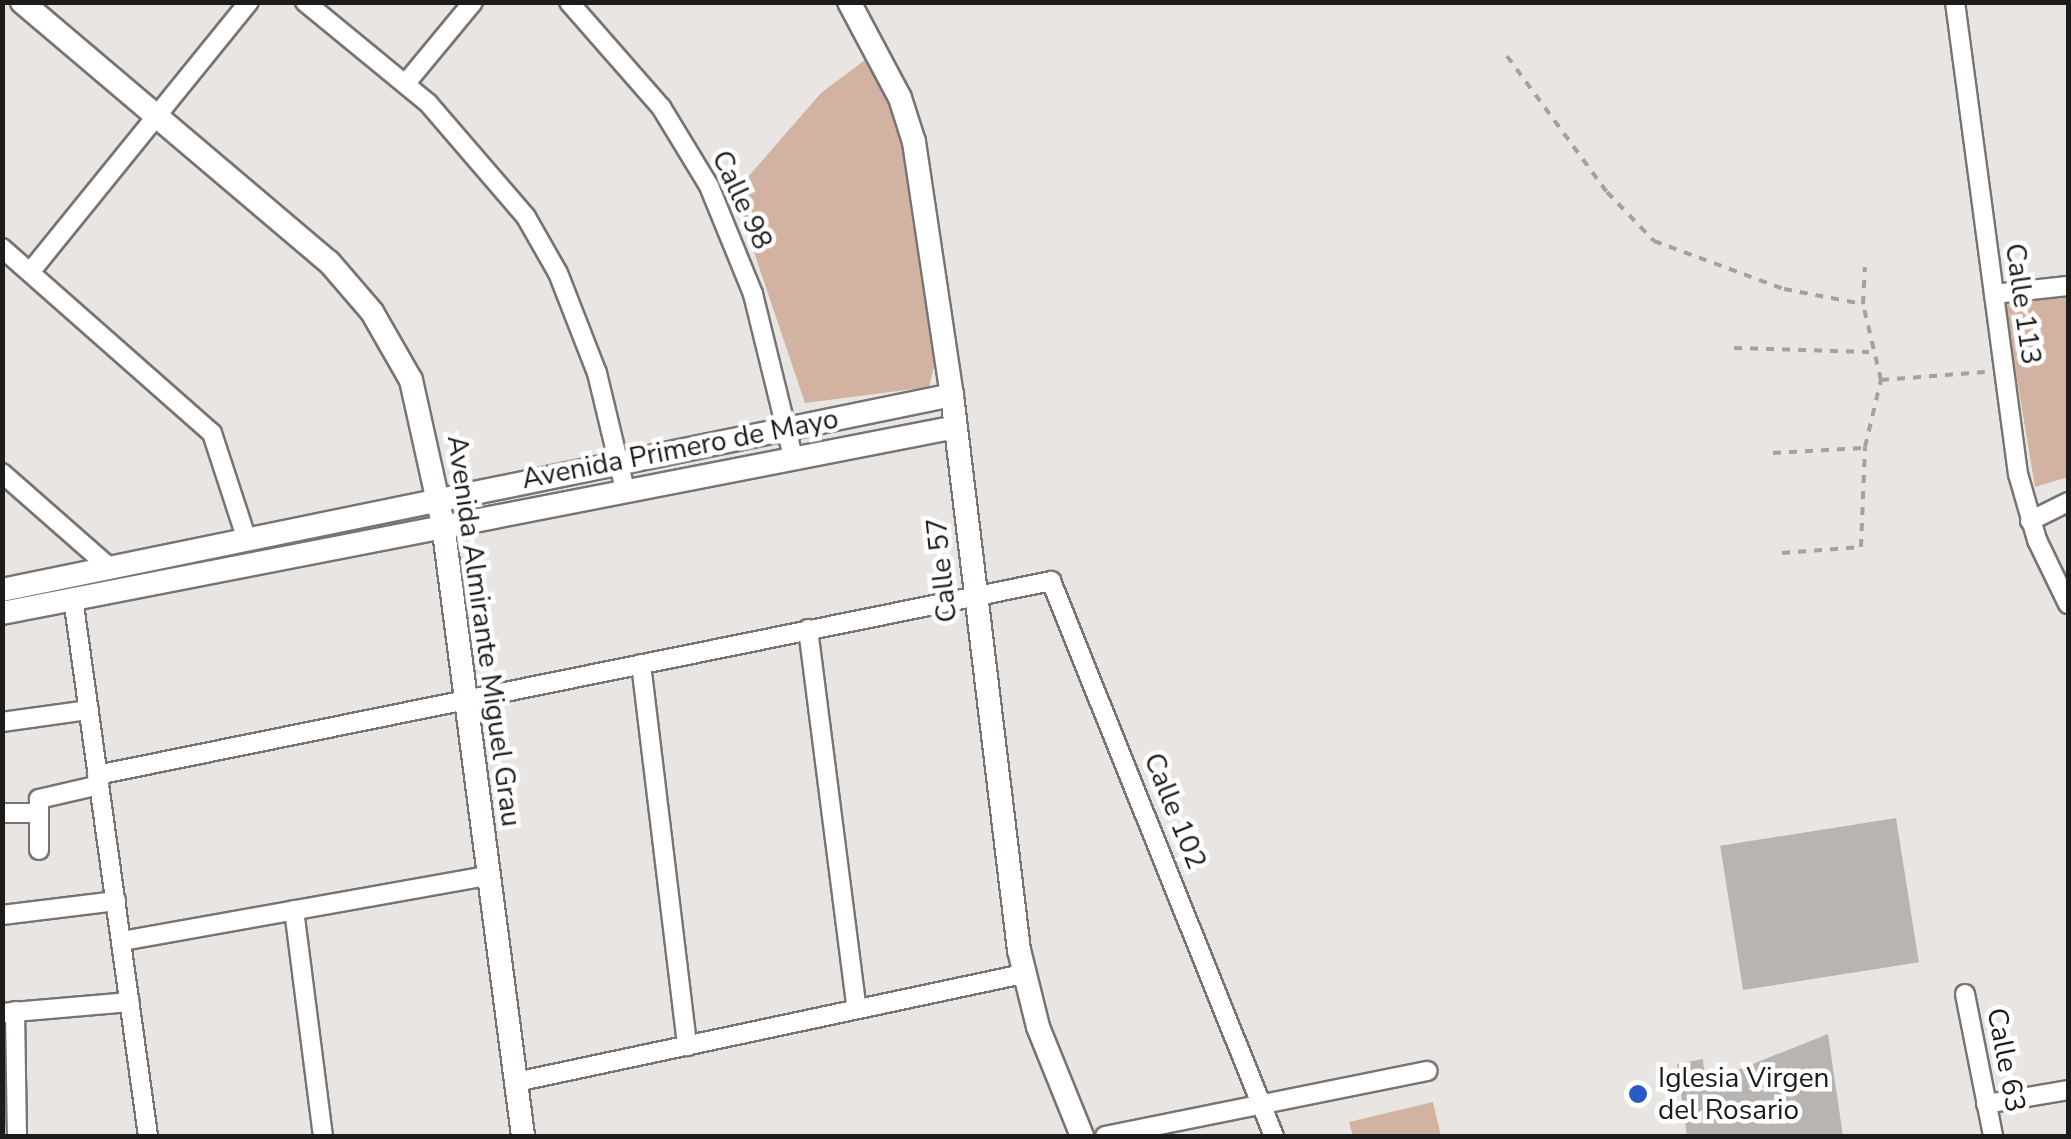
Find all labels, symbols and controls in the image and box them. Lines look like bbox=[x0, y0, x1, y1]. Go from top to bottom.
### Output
street label: Calle 98 bbox=[705, 145, 779, 255]
street label: Calle 113 bbox=[1998, 241, 2048, 367]
street label: Avenida Primero de Mayo bbox=[519, 402, 841, 496]
street label: Avenida Almirante Miguel Grau bbox=[440, 433, 528, 829]
street label: Calle 57 bbox=[920, 516, 964, 624]
street label: Calle 102 bbox=[1137, 748, 1213, 874]
street label: Calle 63 bbox=[1979, 1005, 2033, 1115]
place label: Iglesia Virgen del Rosario bbox=[1658, 1061, 1829, 1127]
marker: Iglesia Virgen del Rosario bbox=[1627, 1083, 1649, 1105]

